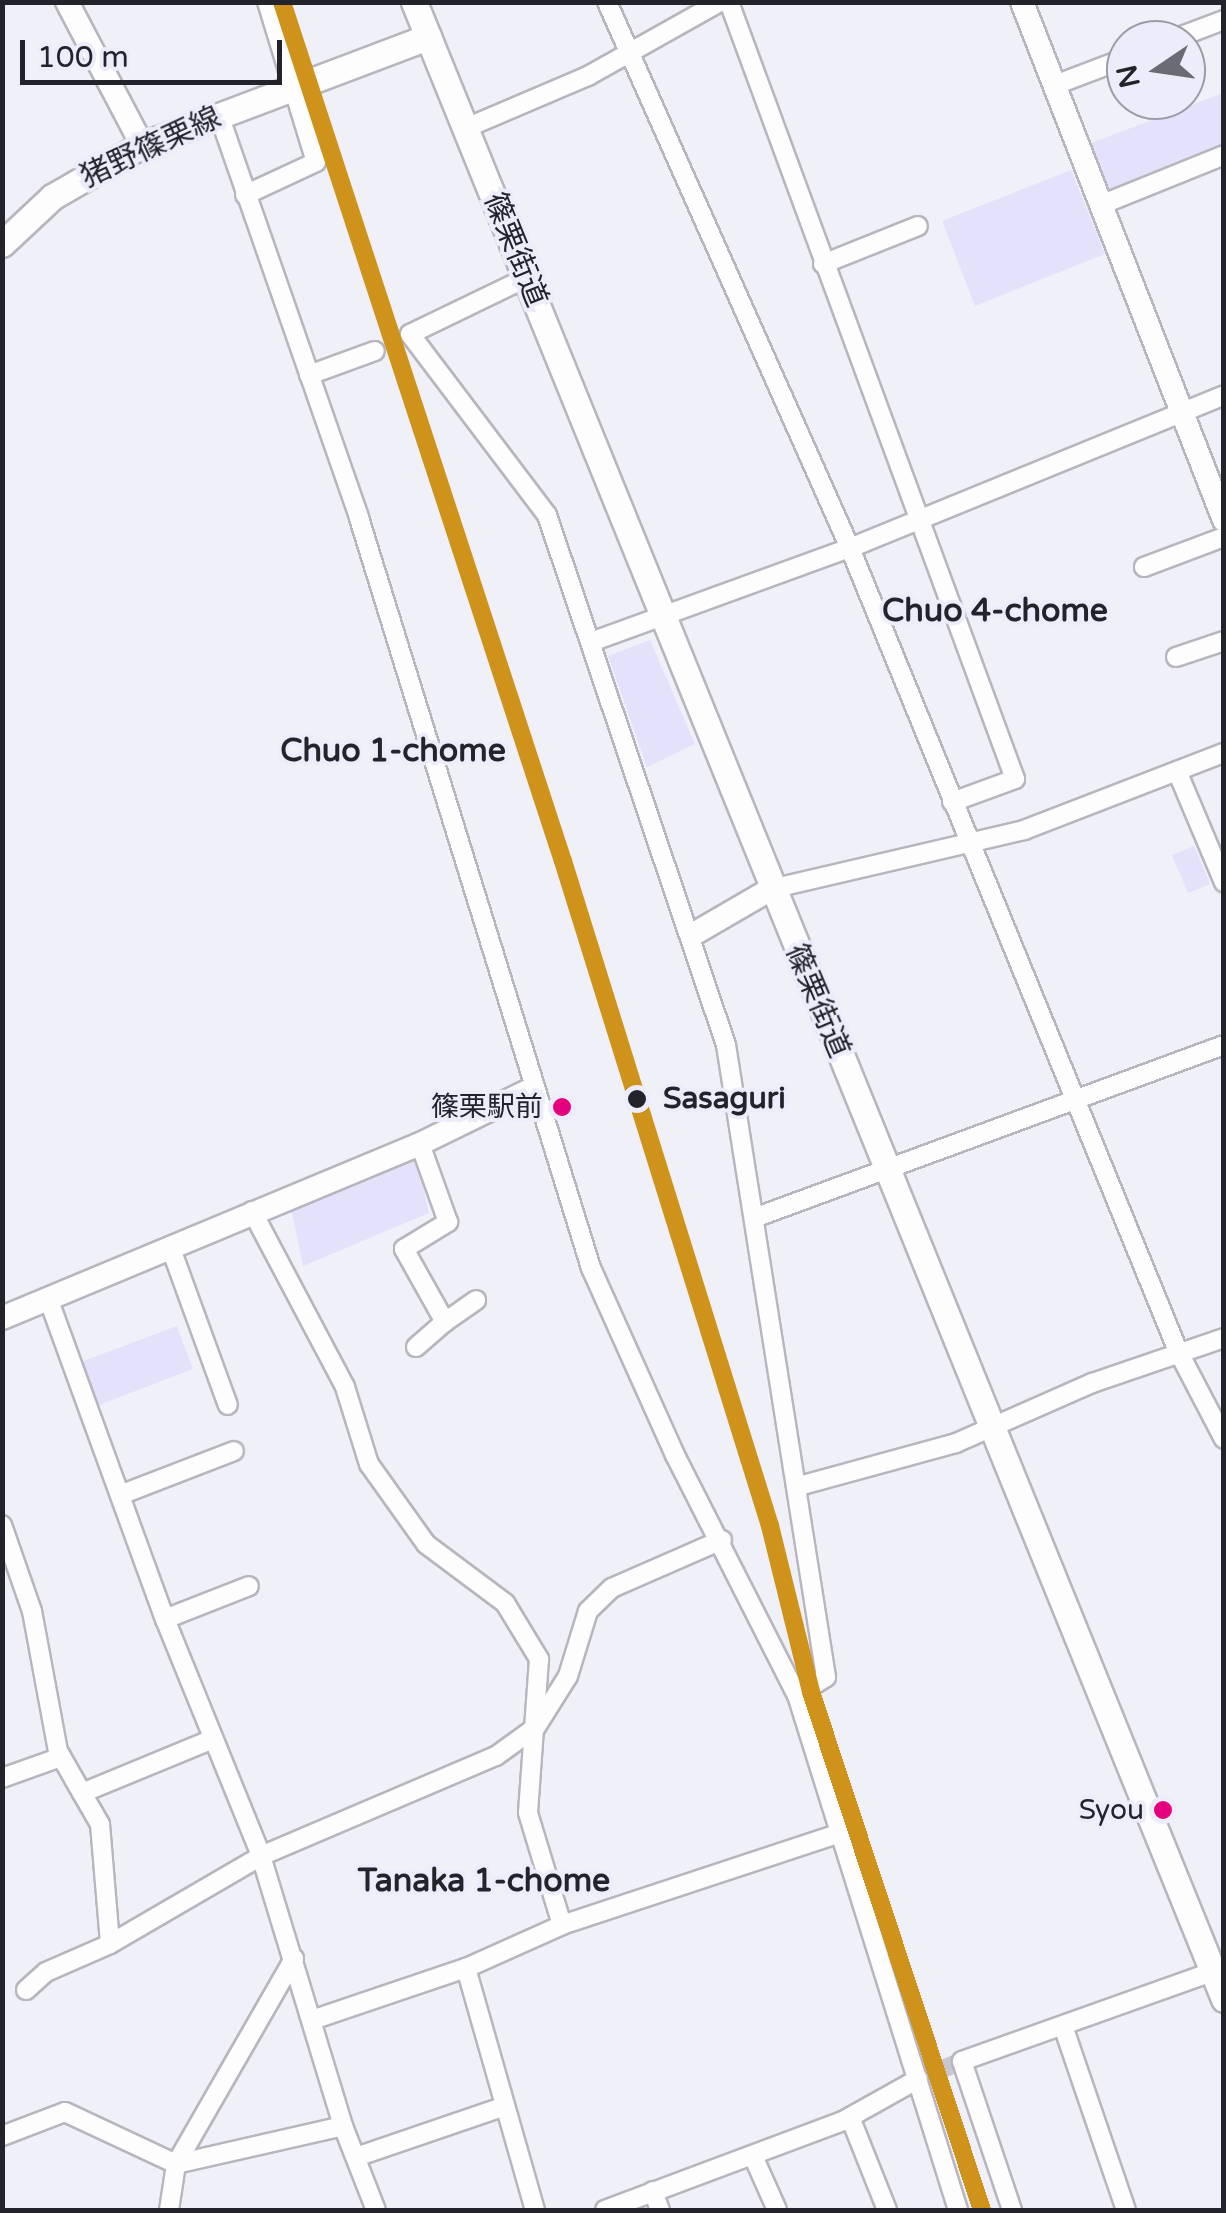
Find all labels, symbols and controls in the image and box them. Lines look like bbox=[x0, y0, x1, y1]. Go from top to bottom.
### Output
scale bar bbox=[25, 20, 288, 82]
north arrow bbox=[1106, 20, 1206, 120]
text: 100 m bbox=[37, 39, 129, 76]
text: N bbox=[1110, 62, 1148, 91]
street label: 猪野篠栗線 bbox=[75, 100, 227, 196]
street label: 篠栗街道 bbox=[476, 188, 554, 312]
district label: Chuo 4-chome bbox=[882, 592, 1108, 630]
district label: Chuo 1-chome bbox=[280, 732, 506, 770]
street label: 篠栗街道 bbox=[777, 939, 857, 1063]
place label: Sasaguri bbox=[663, 1081, 786, 1117]
marker: Sasaguri bbox=[620, 1082, 654, 1116]
place label: 篠栗駅前 bbox=[431, 1090, 543, 1124]
marker: 篠栗駅前 bbox=[552, 1097, 572, 1117]
place label: Syou bbox=[1079, 1793, 1144, 1827]
marker: Syou bbox=[1153, 1800, 1173, 1820]
district label: Tanaka 1-chome bbox=[358, 1862, 610, 1900]

